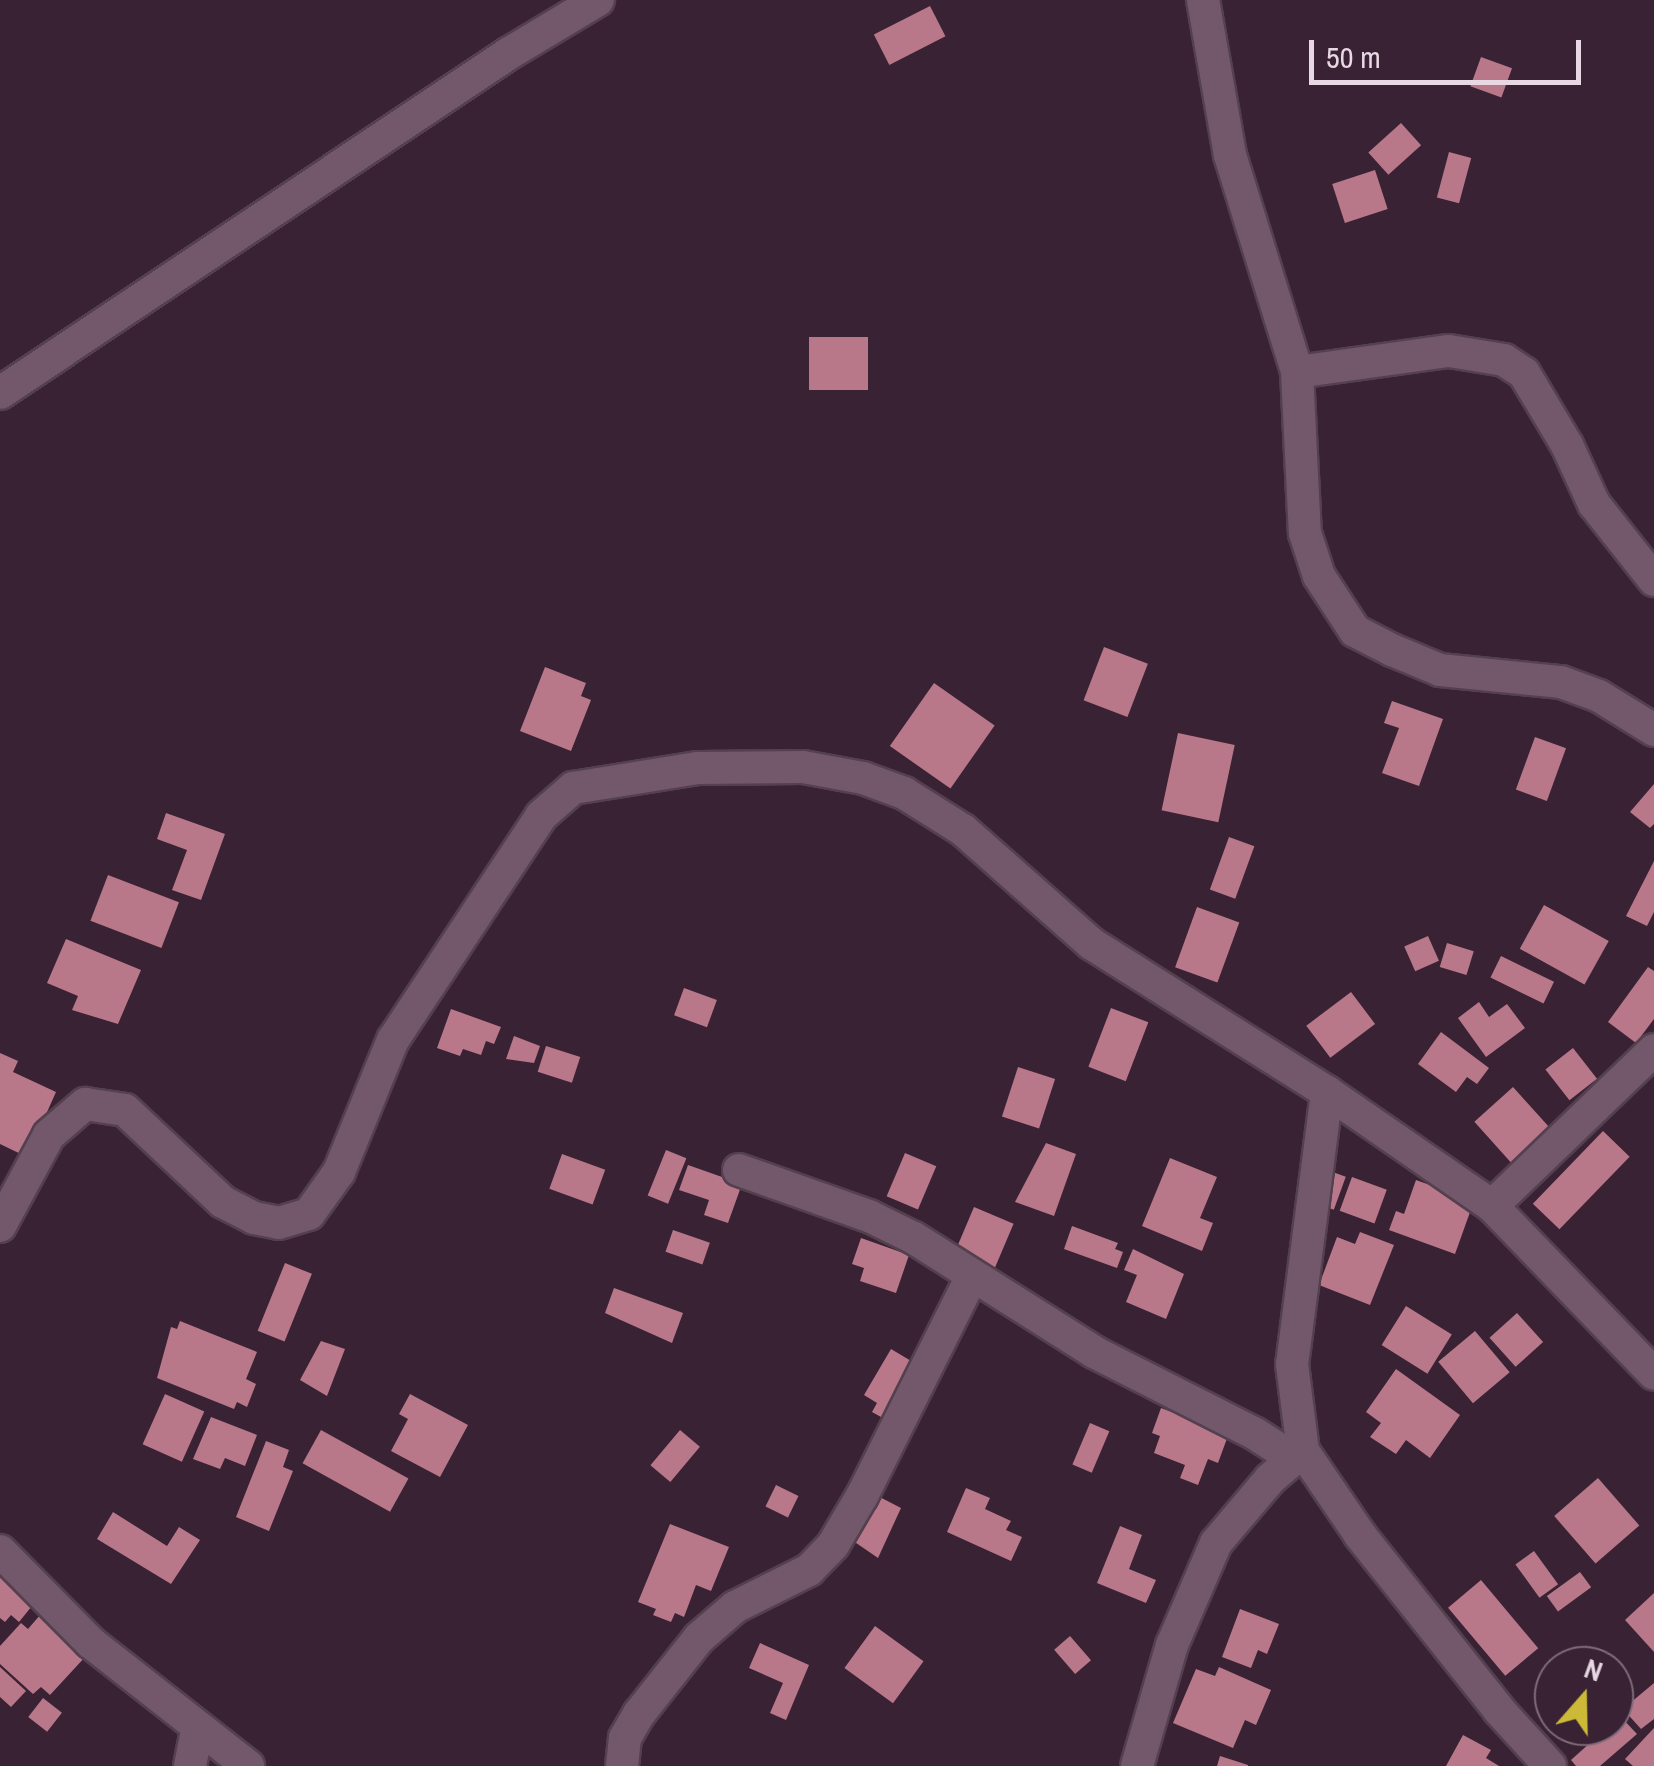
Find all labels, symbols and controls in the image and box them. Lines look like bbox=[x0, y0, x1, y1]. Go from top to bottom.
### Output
scale bar bbox=[1314, 20, 1586, 82]
text: 50 m bbox=[1326, 37, 1381, 77]
north arrow bbox=[1534, 1646, 1634, 1746]
text: N bbox=[1579, 1649, 1608, 1690]

